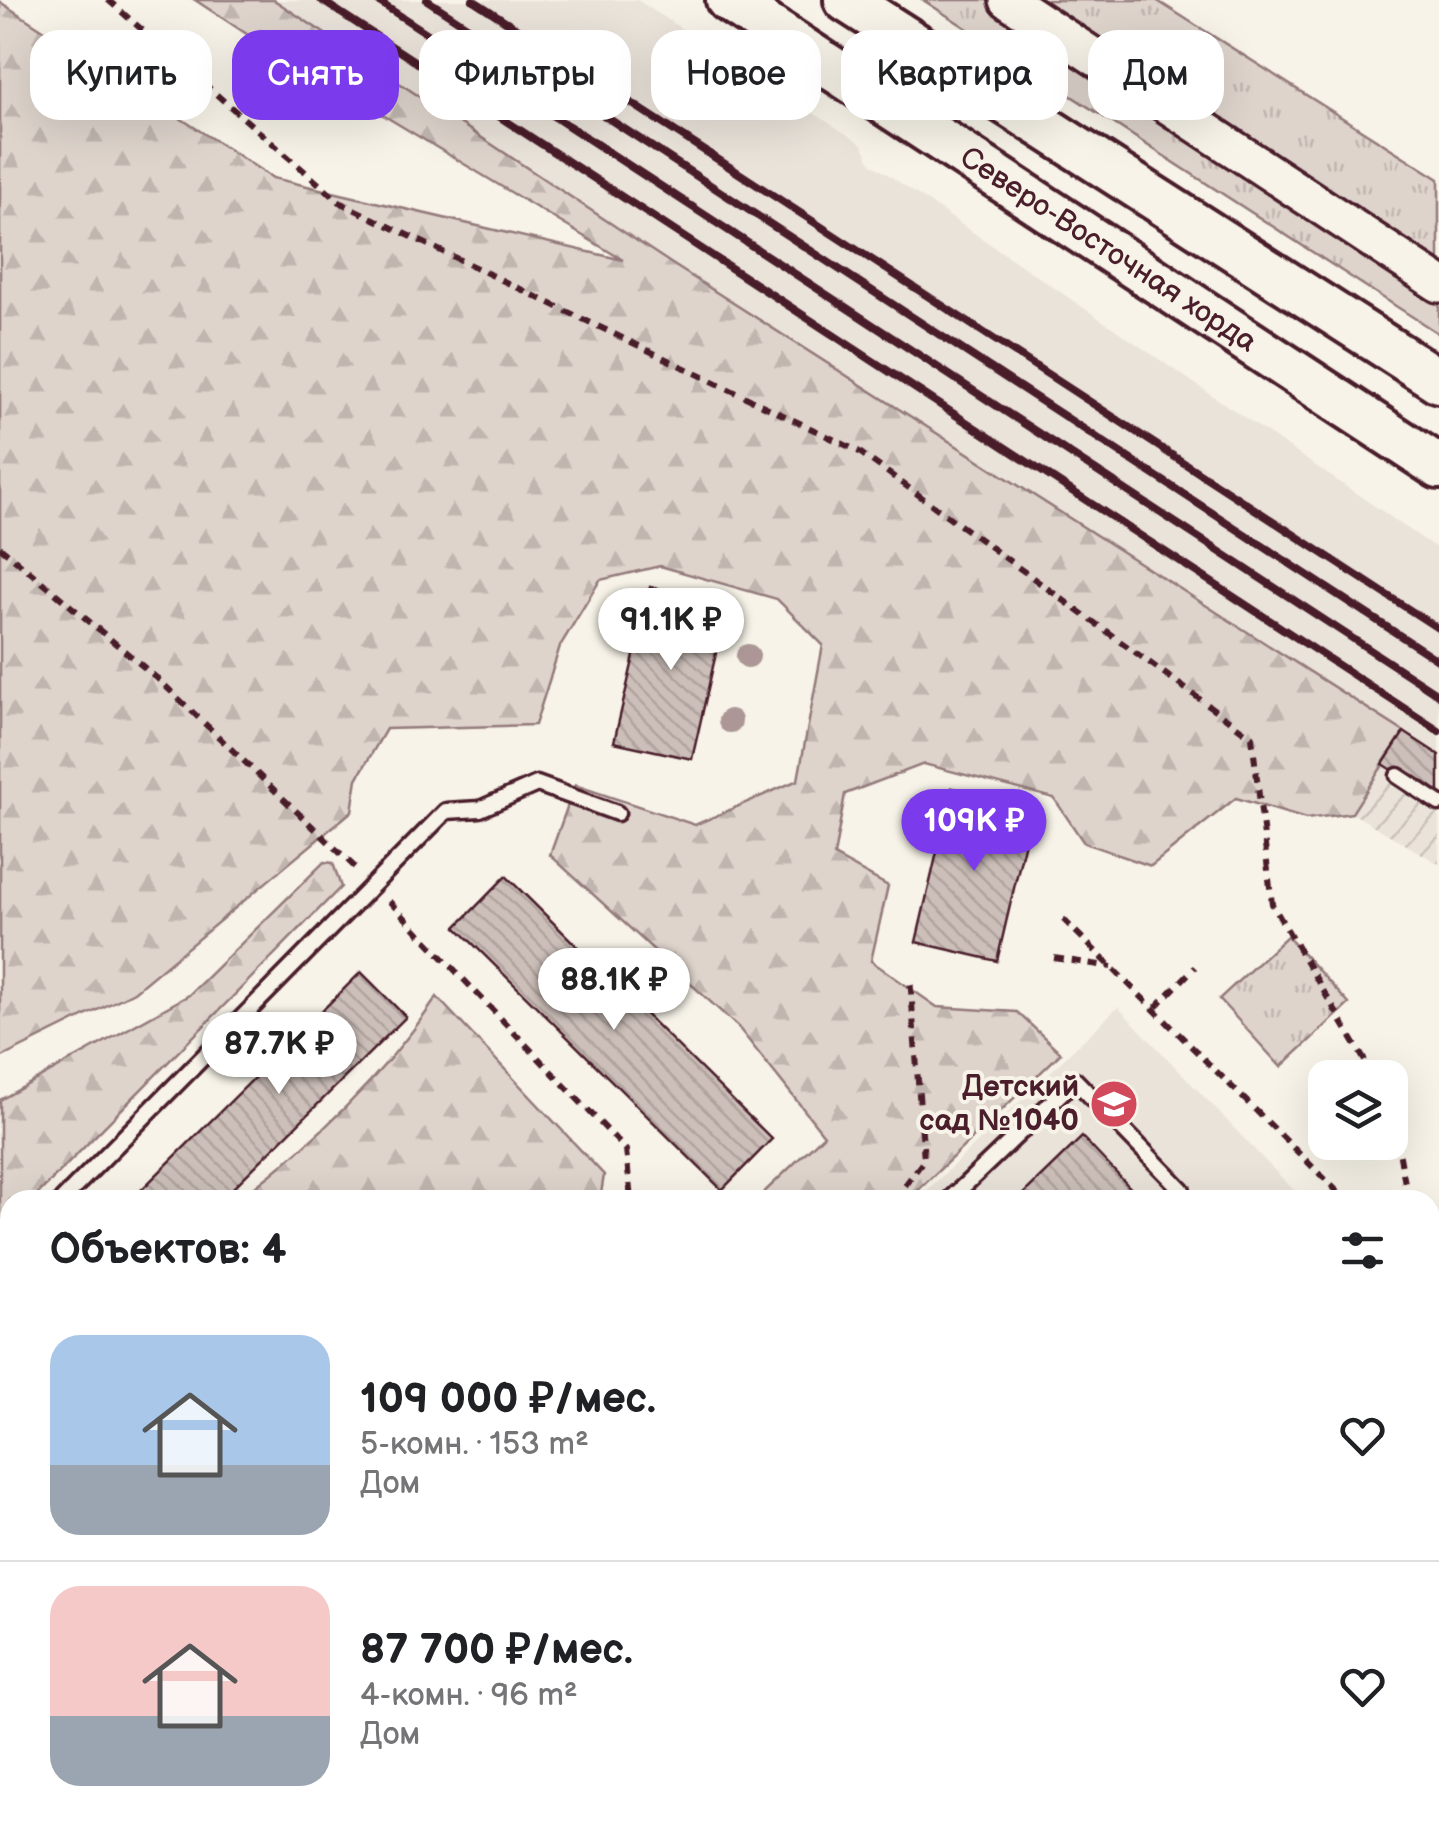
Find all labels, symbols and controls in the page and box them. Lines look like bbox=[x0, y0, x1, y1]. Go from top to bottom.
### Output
chip: Купить bbox=[30, 30, 212, 120]
chip: Снять bbox=[232, 30, 399, 120]
chip: Фильтры bbox=[419, 30, 631, 120]
chip: Новое bbox=[651, 30, 821, 120]
chip: Квартира bbox=[841, 30, 1068, 120]
chip: Дом bbox=[1088, 30, 1224, 120]
street label: Северо-Восточная хорда bbox=[953, 139, 1264, 360]
pin: 91.1K ₽ bbox=[579, 588, 763, 673]
text: 91.1K ₽ bbox=[620, 601, 722, 640]
pin: 109K ₽ bbox=[893, 789, 1055, 874]
text: 109K ₽ bbox=[923, 802, 1025, 841]
pin: 88.1K ₽ bbox=[522, 948, 706, 1033]
text: 88.1K ₽ bbox=[560, 961, 668, 1000]
pin: 87.7K ₽ bbox=[187, 1012, 371, 1097]
text: 87.7K ₽ bbox=[224, 1025, 334, 1064]
map controls bbox=[1308, 1060, 1408, 1160]
button: layers bbox=[1308, 1060, 1408, 1160]
place label: Детский сад №1040 bbox=[919, 1069, 1079, 1139]
school or university icon: Детский сад №1040 bbox=[1088, 1078, 1140, 1130]
icon: filters bbox=[1335, 1223, 1390, 1278]
text: Объектов: 4 bbox=[50, 1225, 287, 1276]
text: 109 000 ₽/мес. bbox=[360, 1374, 656, 1425]
icon: home bbox=[130, 1375, 250, 1495]
icon: heart bbox=[1335, 1408, 1390, 1463]
text: 5-комн. · 153 m² bbox=[360, 1425, 589, 1464]
text: Дом bbox=[360, 1464, 420, 1503]
text: 87 700 ₽/мес. bbox=[360, 1625, 633, 1676]
icon: home bbox=[130, 1626, 250, 1746]
icon: heart bbox=[1335, 1659, 1390, 1714]
text: 4-комн. · 96 m² bbox=[360, 1676, 578, 1715]
text: Дом bbox=[360, 1715, 420, 1754]

